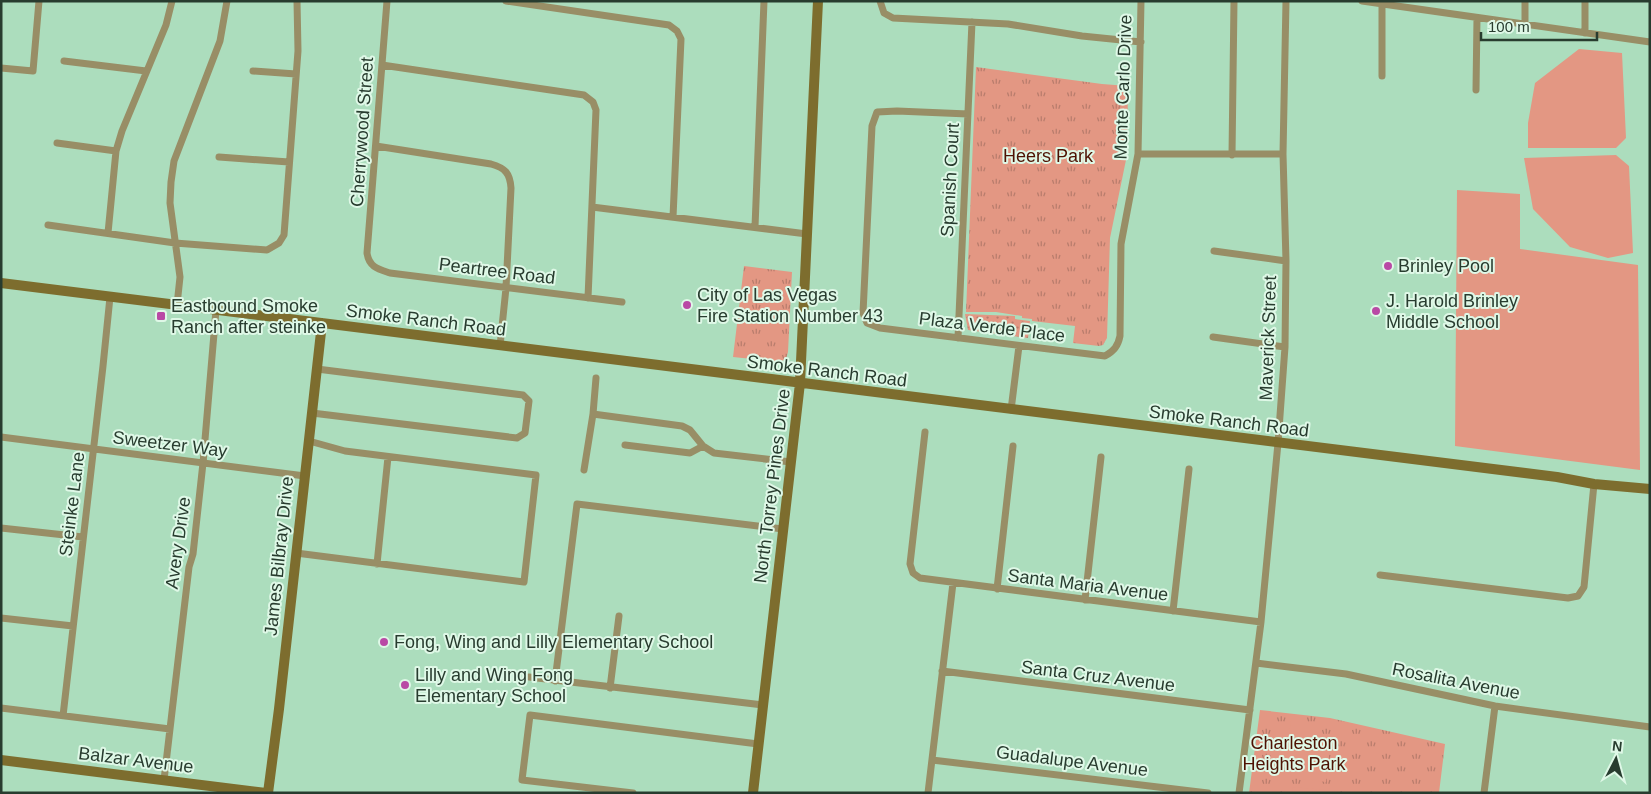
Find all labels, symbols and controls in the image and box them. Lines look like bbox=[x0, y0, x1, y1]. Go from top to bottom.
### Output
scale bar bbox=[1481, 10, 1597, 42]
street label: Monte Carlo Drive bbox=[1110, 14, 1136, 160]
text: 100 m bbox=[1488, 18, 1530, 35]
street label: Cherrywood Street bbox=[347, 56, 377, 208]
street label: Spanish Court bbox=[937, 123, 963, 237]
park label: Heers Park bbox=[1003, 146, 1094, 166]
street label: Peartree Road bbox=[438, 254, 556, 288]
place label: Brinley Pool bbox=[1398, 256, 1494, 276]
marker: Brinley Pool bbox=[1382, 260, 1394, 272]
street label: Maverick Street bbox=[1256, 275, 1280, 401]
place label: City of Las Vegas Fire Station Number 43 bbox=[697, 285, 883, 326]
place label: J. Harold Brinley Middle School bbox=[1386, 291, 1518, 332]
place label: Eastbound Smoke Ranch after steinke bbox=[171, 296, 326, 337]
marker: City of Las Vegas Fire Station Number 43 bbox=[681, 299, 693, 311]
street label: Smoke Ranch Road bbox=[345, 300, 507, 340]
marker: J. Harold Brinley Middle School bbox=[1370, 305, 1382, 317]
street label: Plaza Verde Place bbox=[918, 308, 1066, 346]
marker: Eastbound Smoke Ranch after steinke bbox=[155, 310, 167, 322]
street label: Smoke Ranch Road bbox=[746, 351, 908, 391]
street label: North Torrey Pines Drive bbox=[750, 388, 794, 584]
street label: Smoke Ranch Road bbox=[1148, 401, 1310, 441]
street label: Sweetzer Way bbox=[112, 427, 228, 461]
street label: Steinke Lane bbox=[56, 451, 88, 557]
street label: James Bilbray Drive bbox=[261, 475, 297, 637]
street label: Avery Drive bbox=[162, 496, 194, 590]
street label: Santa Maria Avenue bbox=[1006, 565, 1170, 605]
place label: Fong, Wing and Lilly Elementary School bbox=[394, 632, 713, 652]
marker: Fong, Wing and Lilly Elementary School bbox=[378, 636, 390, 648]
street label: Santa Cruz Avenue bbox=[1020, 657, 1176, 695]
street label: Rosalita Avenue bbox=[1390, 659, 1522, 703]
place label: Lilly and Wing Fong Elementary School bbox=[415, 665, 573, 706]
marker: Lilly and Wing Fong Elementary School bbox=[399, 679, 411, 691]
park label: Charleston Heights Park bbox=[1242, 733, 1347, 774]
north arrow bbox=[1591, 734, 1641, 784]
text: N bbox=[1611, 738, 1623, 755]
street label: Guadalupe Avenue bbox=[995, 742, 1149, 780]
street label: Balzar Avenue bbox=[77, 743, 195, 777]

